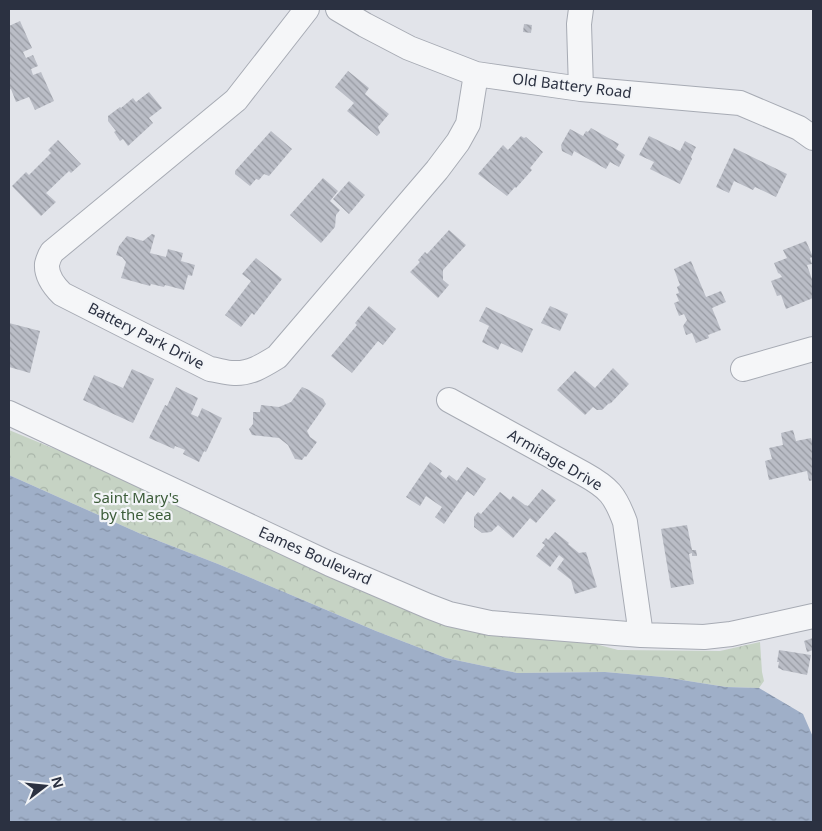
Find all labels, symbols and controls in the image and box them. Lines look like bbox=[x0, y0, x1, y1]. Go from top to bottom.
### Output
street label: Old Battery Road bbox=[511, 68, 633, 102]
street label: Battery Park Drive bbox=[85, 297, 208, 373]
street label: Armitage Drive bbox=[505, 424, 606, 494]
park label: Saint Mary's by the sea bbox=[93, 487, 179, 524]
street label: Eames Boulevard bbox=[256, 521, 375, 589]
north arrow bbox=[20, 761, 70, 811]
text: N bbox=[47, 774, 69, 790]

